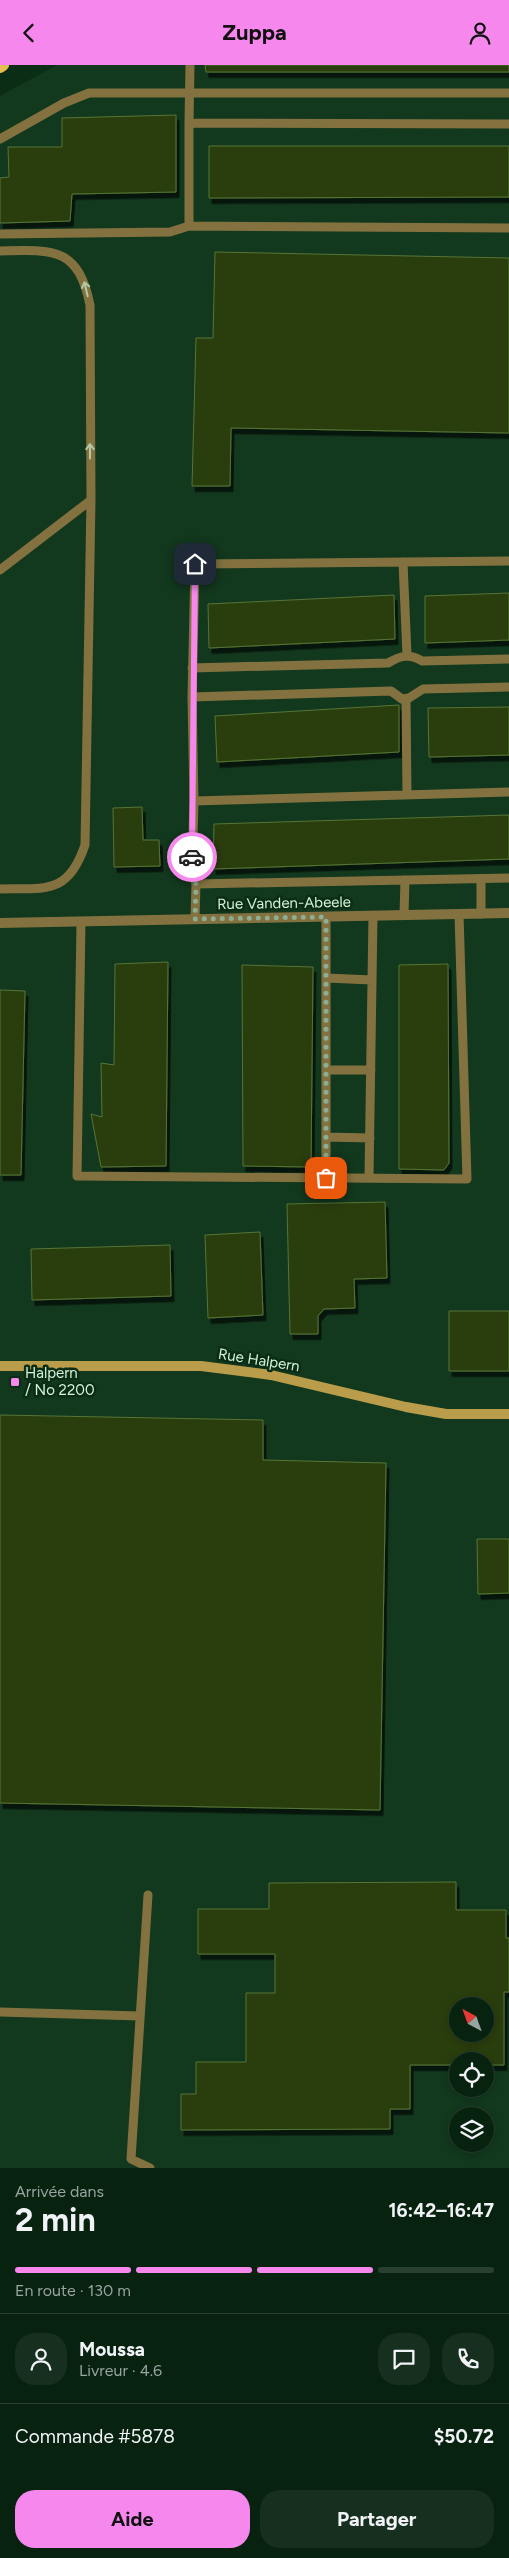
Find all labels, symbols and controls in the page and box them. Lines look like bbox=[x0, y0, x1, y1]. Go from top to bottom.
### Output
icon: back bbox=[15, 19, 43, 47]
text: Zuppa bbox=[222, 19, 287, 46]
icon: person bbox=[466, 19, 494, 47]
one-way arrow bbox=[81, 281, 90, 297]
one-way arrow bbox=[86, 443, 95, 459]
pin bbox=[174, 543, 216, 585]
icon: home bbox=[181, 550, 209, 578]
courier bbox=[167, 832, 217, 882]
icon: car bbox=[178, 843, 206, 871]
street label: Rue Vanden-Abeele bbox=[217, 893, 351, 913]
pin bbox=[305, 1157, 347, 1199]
icon: bag bbox=[312, 1164, 340, 1192]
street label: Rue Halpern bbox=[217, 1345, 301, 1375]
place label: Halpern / No 2200 bbox=[25, 1364, 95, 1399]
marker: Halpern / No 2200 bbox=[9, 1376, 21, 1388]
north arrow bbox=[449, 1997, 494, 2043]
map controls bbox=[449, 1997, 494, 2152]
button: locate bbox=[449, 2052, 494, 2097]
button: layers bbox=[449, 2107, 494, 2152]
text: Arrivée dans bbox=[15, 2182, 104, 2201]
text: 16:42–16:47 bbox=[388, 2199, 494, 2222]
text: 2 min bbox=[15, 2201, 96, 2239]
text: En route · 130 m bbox=[15, 2281, 131, 2300]
button: person bbox=[15, 2333, 67, 2385]
button: chat bbox=[378, 2333, 430, 2385]
button: phone bbox=[442, 2333, 494, 2385]
text: Moussa bbox=[79, 2338, 145, 2361]
text: Livreur · 4.6 bbox=[79, 2361, 162, 2380]
text: Commande #5878 bbox=[15, 2425, 175, 2448]
text: $50.72 bbox=[434, 2425, 494, 2448]
button: Aide bbox=[15, 2490, 250, 2548]
button: Partager bbox=[260, 2490, 494, 2548]

